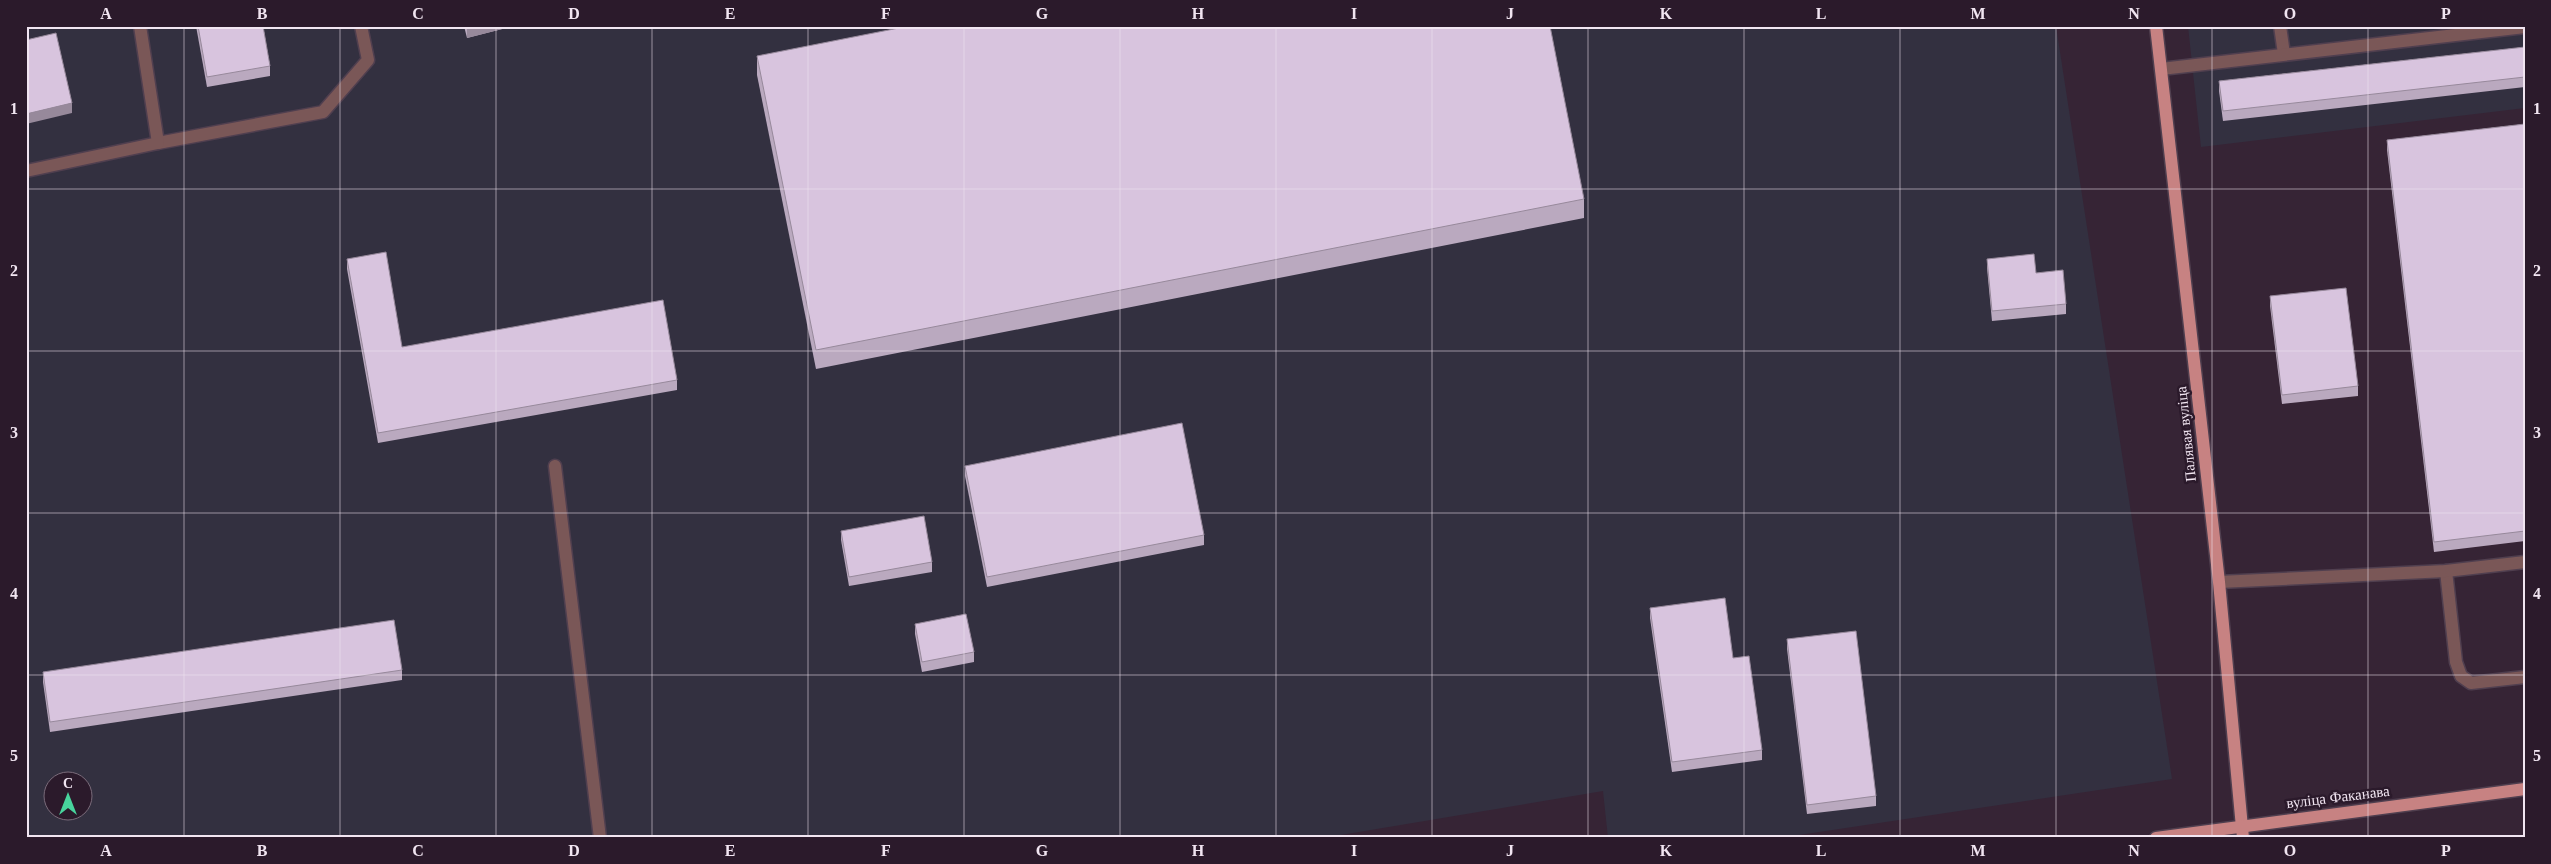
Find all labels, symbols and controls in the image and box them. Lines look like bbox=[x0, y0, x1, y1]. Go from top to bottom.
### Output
text: A bbox=[100, 5, 112, 22]
text: B bbox=[257, 5, 268, 22]
text: C bbox=[412, 5, 424, 22]
text: D bbox=[568, 5, 580, 22]
text: E bbox=[725, 5, 735, 22]
text: F bbox=[881, 5, 891, 22]
text: G bbox=[1036, 5, 1049, 22]
text: H bbox=[1192, 5, 1205, 22]
text: I bbox=[1351, 5, 1357, 22]
text: J bbox=[1506, 5, 1514, 22]
text: K bbox=[1660, 5, 1673, 22]
text: L bbox=[1816, 5, 1826, 22]
text: M bbox=[1970, 5, 1986, 22]
text: N bbox=[2128, 5, 2140, 22]
text: O bbox=[2284, 5, 2296, 22]
text: P bbox=[2441, 5, 2451, 22]
text: 1 bbox=[10, 100, 18, 117]
text: 1 bbox=[2533, 100, 2541, 117]
text: 2 bbox=[10, 262, 18, 279]
text: 2 bbox=[2533, 262, 2541, 279]
street label: Палявая вуліца bbox=[2173, 385, 2199, 483]
text: 3 bbox=[10, 424, 18, 441]
text: 3 bbox=[2533, 424, 2541, 441]
text: 4 bbox=[10, 585, 18, 602]
text: 4 bbox=[2533, 585, 2541, 602]
text: 5 bbox=[10, 747, 18, 764]
text: 5 bbox=[2533, 747, 2541, 764]
north arrow bbox=[42, 772, 92, 822]
text: С bbox=[63, 776, 73, 791]
street label: вуліца Факанава bbox=[2285, 783, 2391, 811]
text: A bbox=[100, 842, 112, 859]
text: B bbox=[257, 842, 268, 859]
text: C bbox=[412, 842, 424, 859]
text: D bbox=[568, 842, 580, 859]
text: E bbox=[725, 842, 735, 859]
text: F bbox=[881, 842, 891, 859]
text: G bbox=[1036, 842, 1049, 859]
text: H bbox=[1192, 842, 1205, 859]
text: I bbox=[1351, 842, 1357, 859]
text: J bbox=[1506, 842, 1514, 859]
text: K bbox=[1660, 842, 1673, 859]
text: L bbox=[1816, 842, 1826, 859]
text: M bbox=[1970, 842, 1986, 859]
text: N bbox=[2128, 842, 2140, 859]
text: O bbox=[2284, 842, 2296, 859]
text: P bbox=[2441, 842, 2451, 859]

